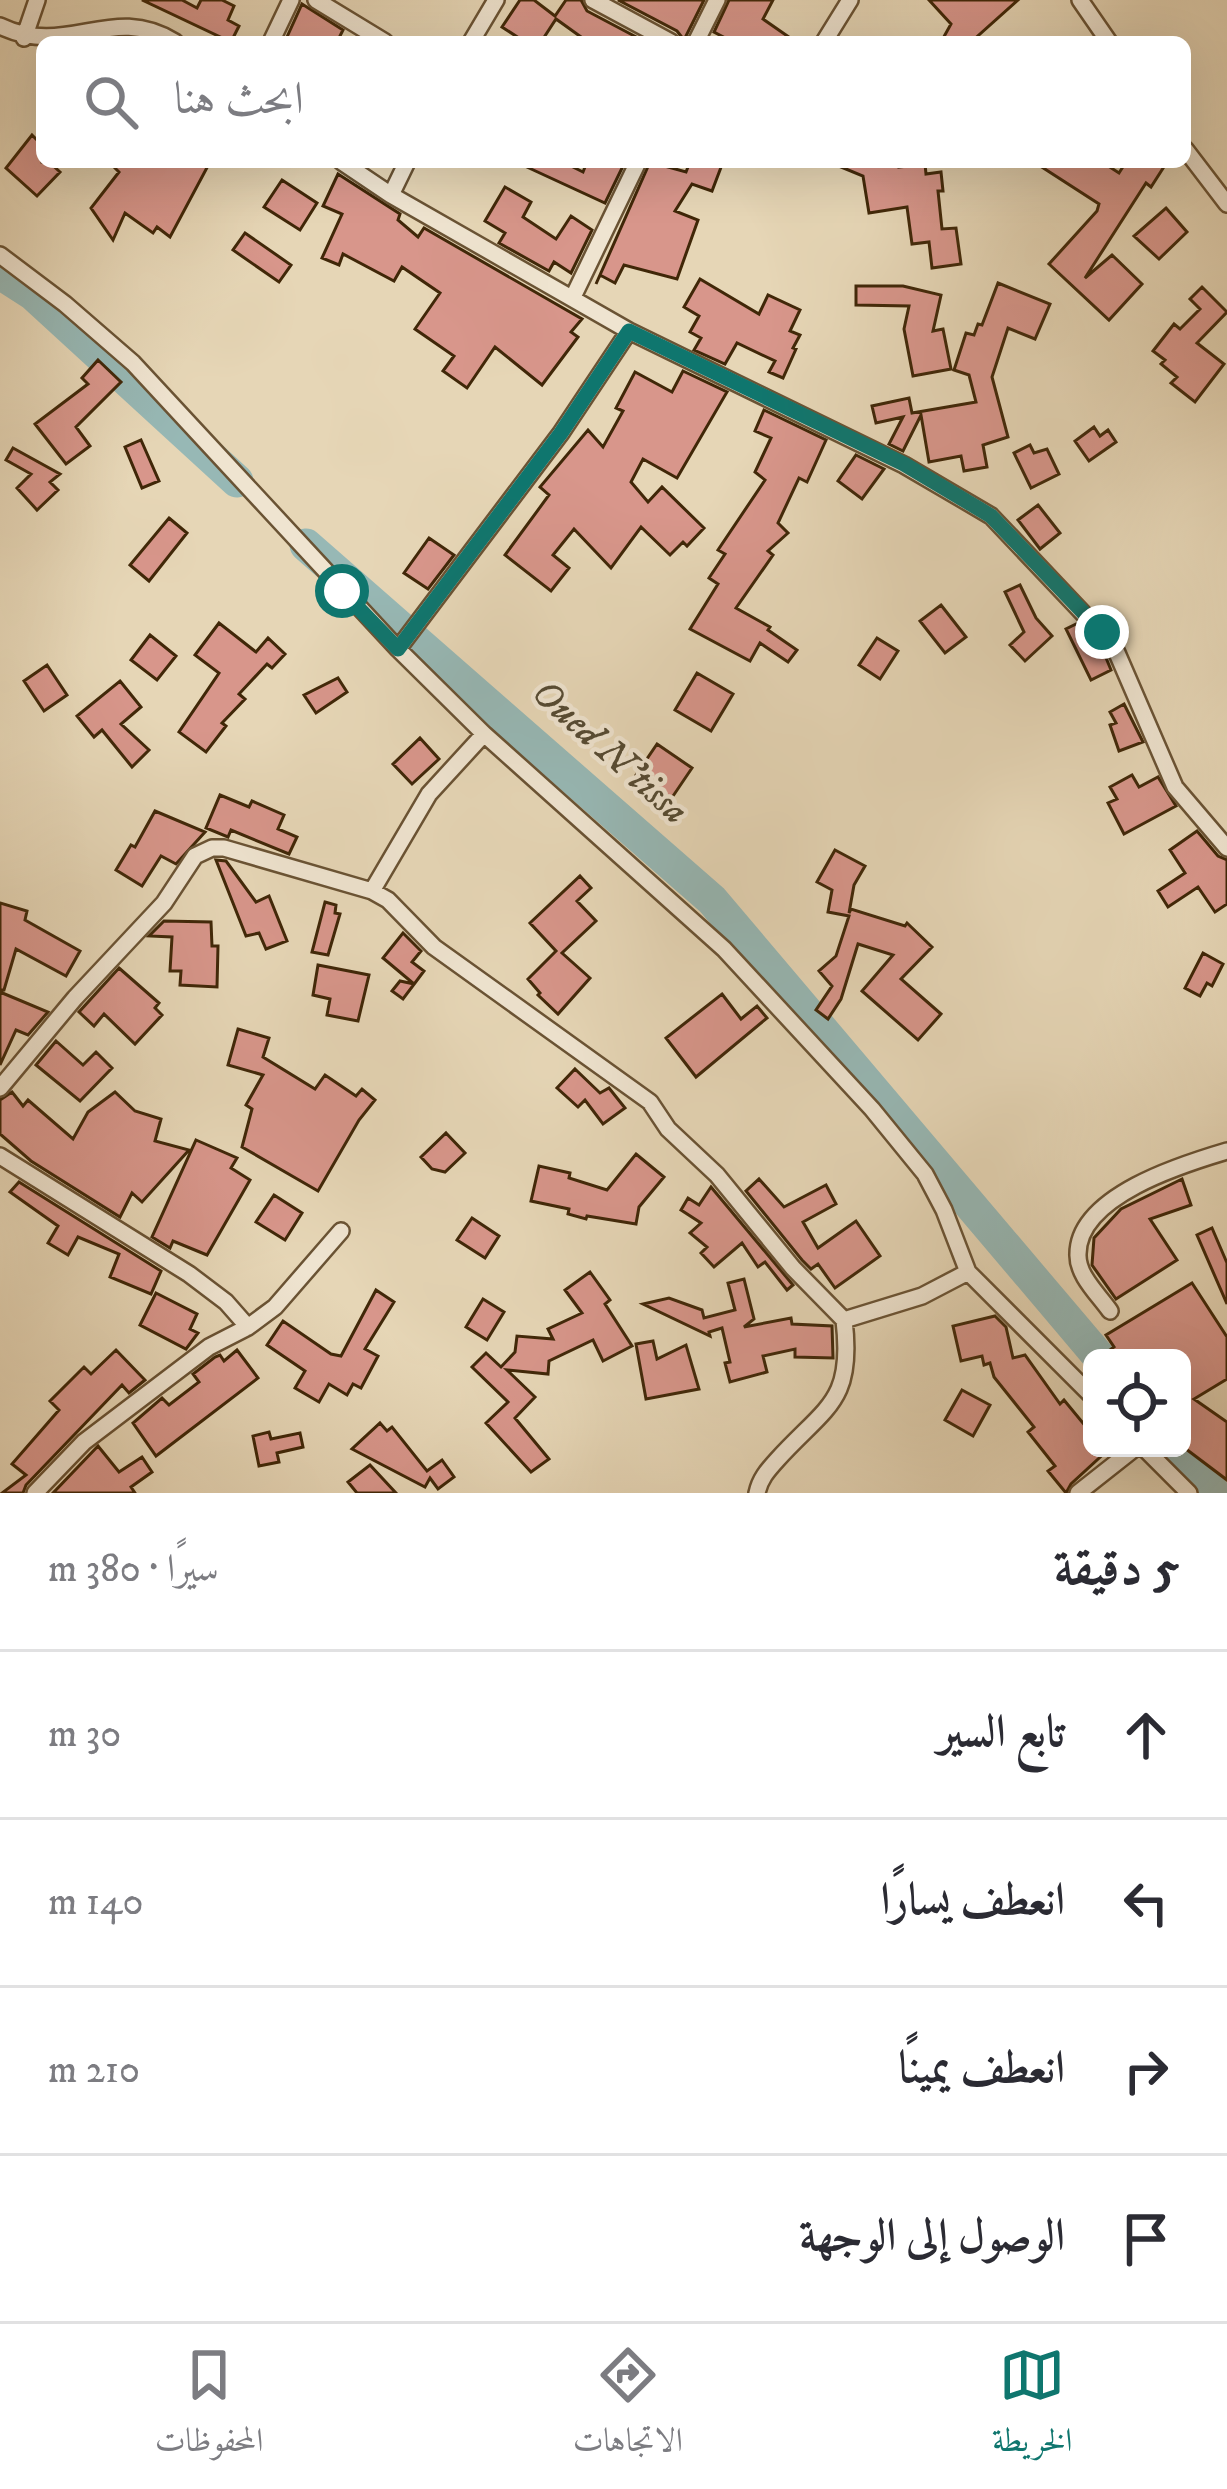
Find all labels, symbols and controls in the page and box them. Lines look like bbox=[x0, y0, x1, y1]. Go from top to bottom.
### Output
search box bbox=[36, 36, 1191, 168]
icon: search bbox=[78, 69, 144, 135]
text: ابحث هنا bbox=[174, 72, 304, 128]
route start bbox=[315, 564, 369, 618]
route end bbox=[1075, 605, 1129, 659]
water label: Oued N'tissa bbox=[521, 669, 699, 835]
map controls bbox=[1083, 1349, 1191, 1457]
button: locate bbox=[1083, 1349, 1191, 1457]
text: 5 دقيقة bbox=[1054, 1537, 1179, 1601]
text: سيرًا · 380 m bbox=[48, 1545, 219, 1594]
icon: ahead bbox=[1113, 1702, 1179, 1768]
text: تابع السير bbox=[938, 1705, 1065, 1761]
text: 30 m bbox=[48, 1710, 121, 1759]
icon: left bbox=[1113, 1870, 1179, 1936]
text: انعطف يسارًا bbox=[881, 1873, 1065, 1929]
text: 140 m bbox=[48, 1878, 143, 1927]
icon: right bbox=[1113, 2038, 1179, 2104]
text: انعطف يمينًا bbox=[899, 2041, 1065, 2097]
text: 210 m bbox=[48, 2046, 140, 2095]
icon: arrive bbox=[1113, 2206, 1179, 2272]
text: الوصول إلى الوجهة bbox=[799, 2209, 1065, 2265]
tab: المحفوظات bbox=[155, 2342, 263, 2472]
tab: الاتجاهات bbox=[573, 2342, 683, 2472]
tab: الخريطة bbox=[992, 2342, 1072, 2472]

